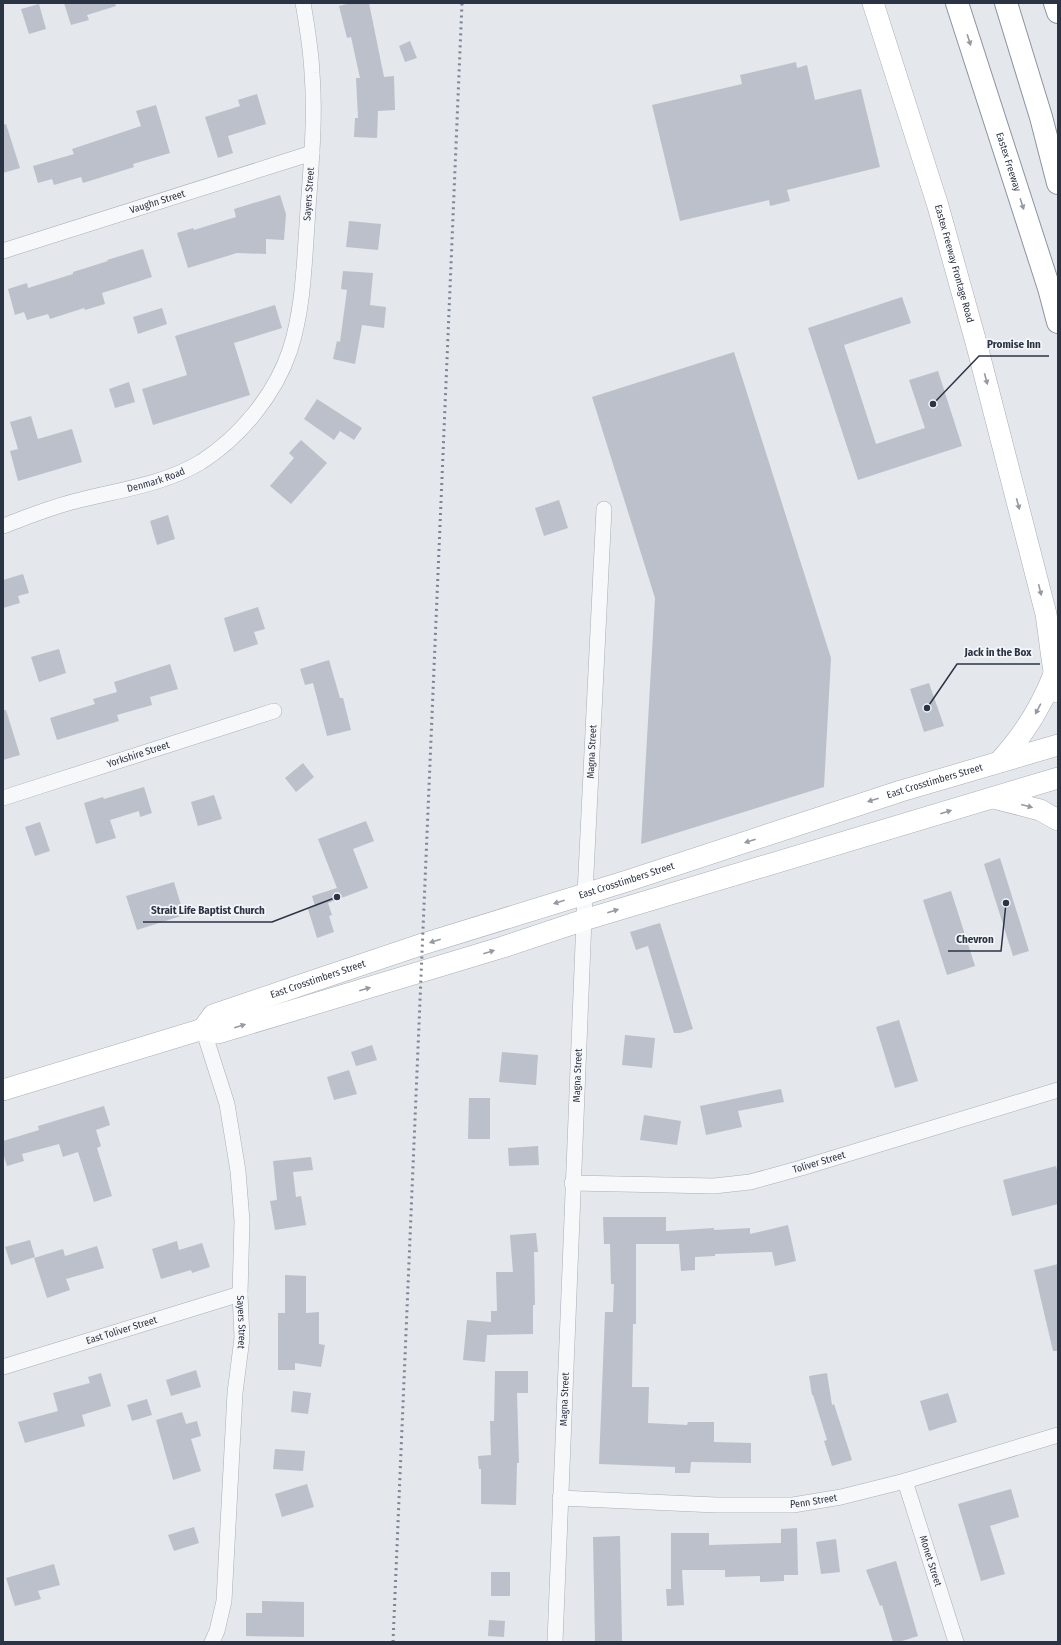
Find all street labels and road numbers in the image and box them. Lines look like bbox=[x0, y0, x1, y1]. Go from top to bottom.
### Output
street label: Eastex Freeway bbox=[993, 131, 1024, 193]
street label: Sayers Street bbox=[301, 166, 317, 221]
street label: Vaughn Street bbox=[128, 187, 187, 216]
street label: Eastex Freeway Frontage Road bbox=[932, 203, 976, 324]
street label: Denmark Road bbox=[126, 465, 187, 495]
street label: Magna Street bbox=[585, 724, 599, 779]
street label: Yorkshire Street bbox=[105, 739, 172, 770]
street label: East Crosstimbers Street bbox=[885, 761, 985, 801]
street label: East Crosstimbers Street bbox=[577, 860, 677, 902]
street label: East Crosstimbers Street bbox=[269, 958, 368, 1001]
street label: Magna Street bbox=[571, 1048, 585, 1103]
street label: Toliver Street bbox=[791, 1149, 848, 1176]
street label: Sayers Street bbox=[234, 1295, 248, 1350]
street label: East Toliver Street bbox=[84, 1314, 159, 1347]
street label: Magna Street bbox=[558, 1371, 572, 1426]
street label: Penn Street bbox=[790, 1492, 839, 1511]
street label: Monet Street bbox=[917, 1534, 944, 1589]

